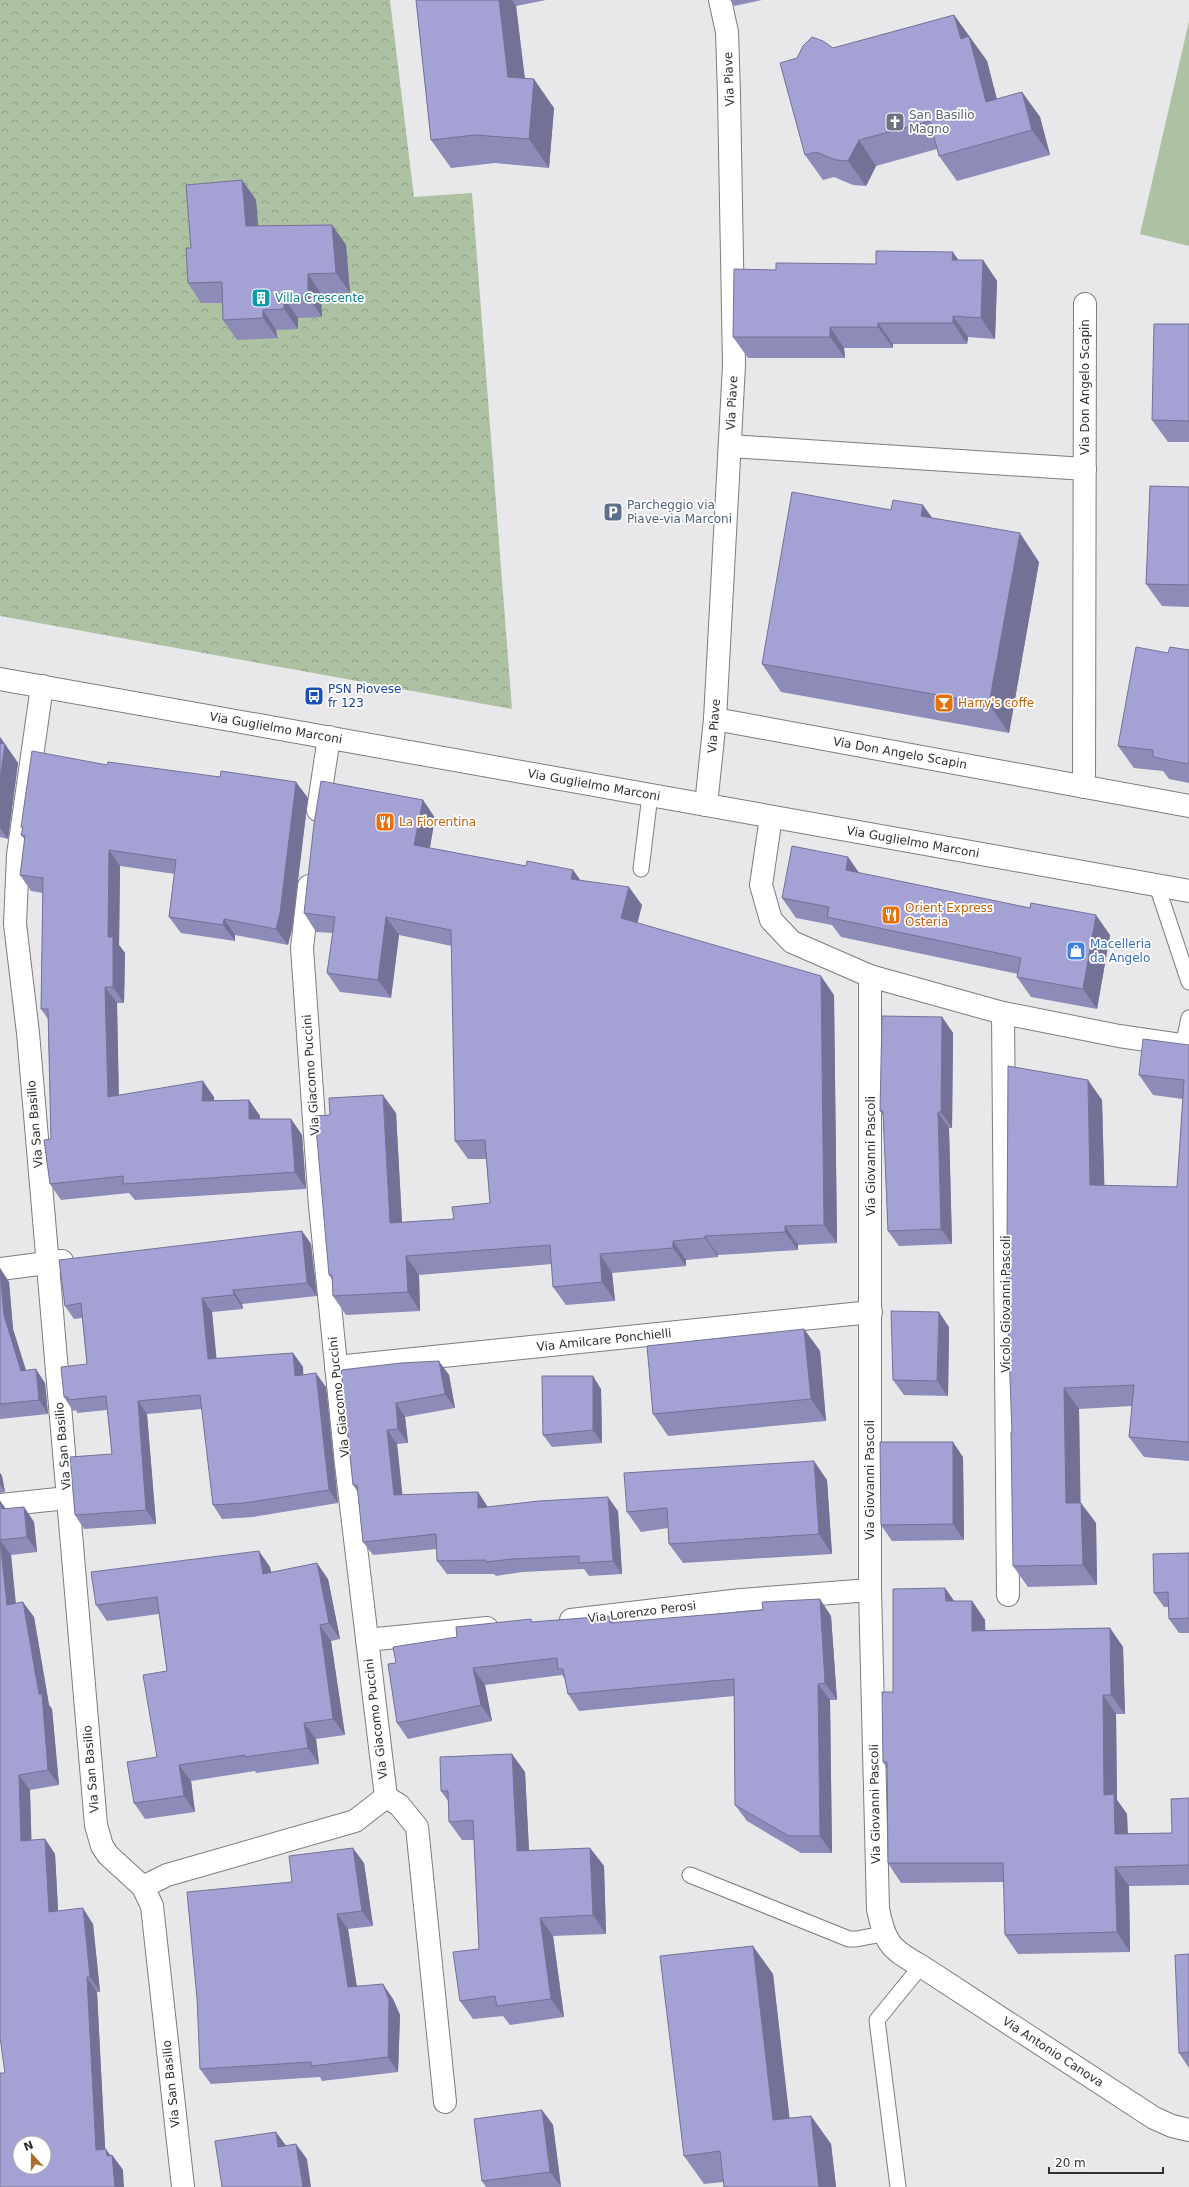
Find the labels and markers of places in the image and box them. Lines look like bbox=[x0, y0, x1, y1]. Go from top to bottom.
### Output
place label: San Basilio Magno bbox=[909, 108, 975, 136]
church icon: San Basilio Magno bbox=[884, 111, 906, 133]
building icon: Villa Crescente bbox=[250, 287, 272, 309]
place label: Villa Crescente bbox=[275, 291, 364, 305]
place label: Parcheggio via Piave-via Marconi bbox=[627, 498, 732, 526]
parking icon: Parcheggio via Piave-via Marconi bbox=[602, 501, 624, 523]
place label: PSN Piovese fr 123 bbox=[328, 682, 401, 710]
bus stop icon: PSN Piovese fr 123 bbox=[303, 685, 325, 707]
bar icon: Harry's coffe bbox=[933, 692, 955, 714]
place label: Harry's coffe bbox=[958, 696, 1034, 710]
restaurant icon: La Fiorentina bbox=[374, 811, 396, 833]
place label: La Fiorentina bbox=[399, 815, 476, 829]
place label: Orient Express Osteria bbox=[905, 901, 993, 929]
restaurant icon: Orient Express Osteria bbox=[880, 904, 902, 926]
place label: Macelleria da Angelo bbox=[1090, 937, 1151, 965]
shop icon: Macelleria da Angelo bbox=[1065, 940, 1087, 962]

